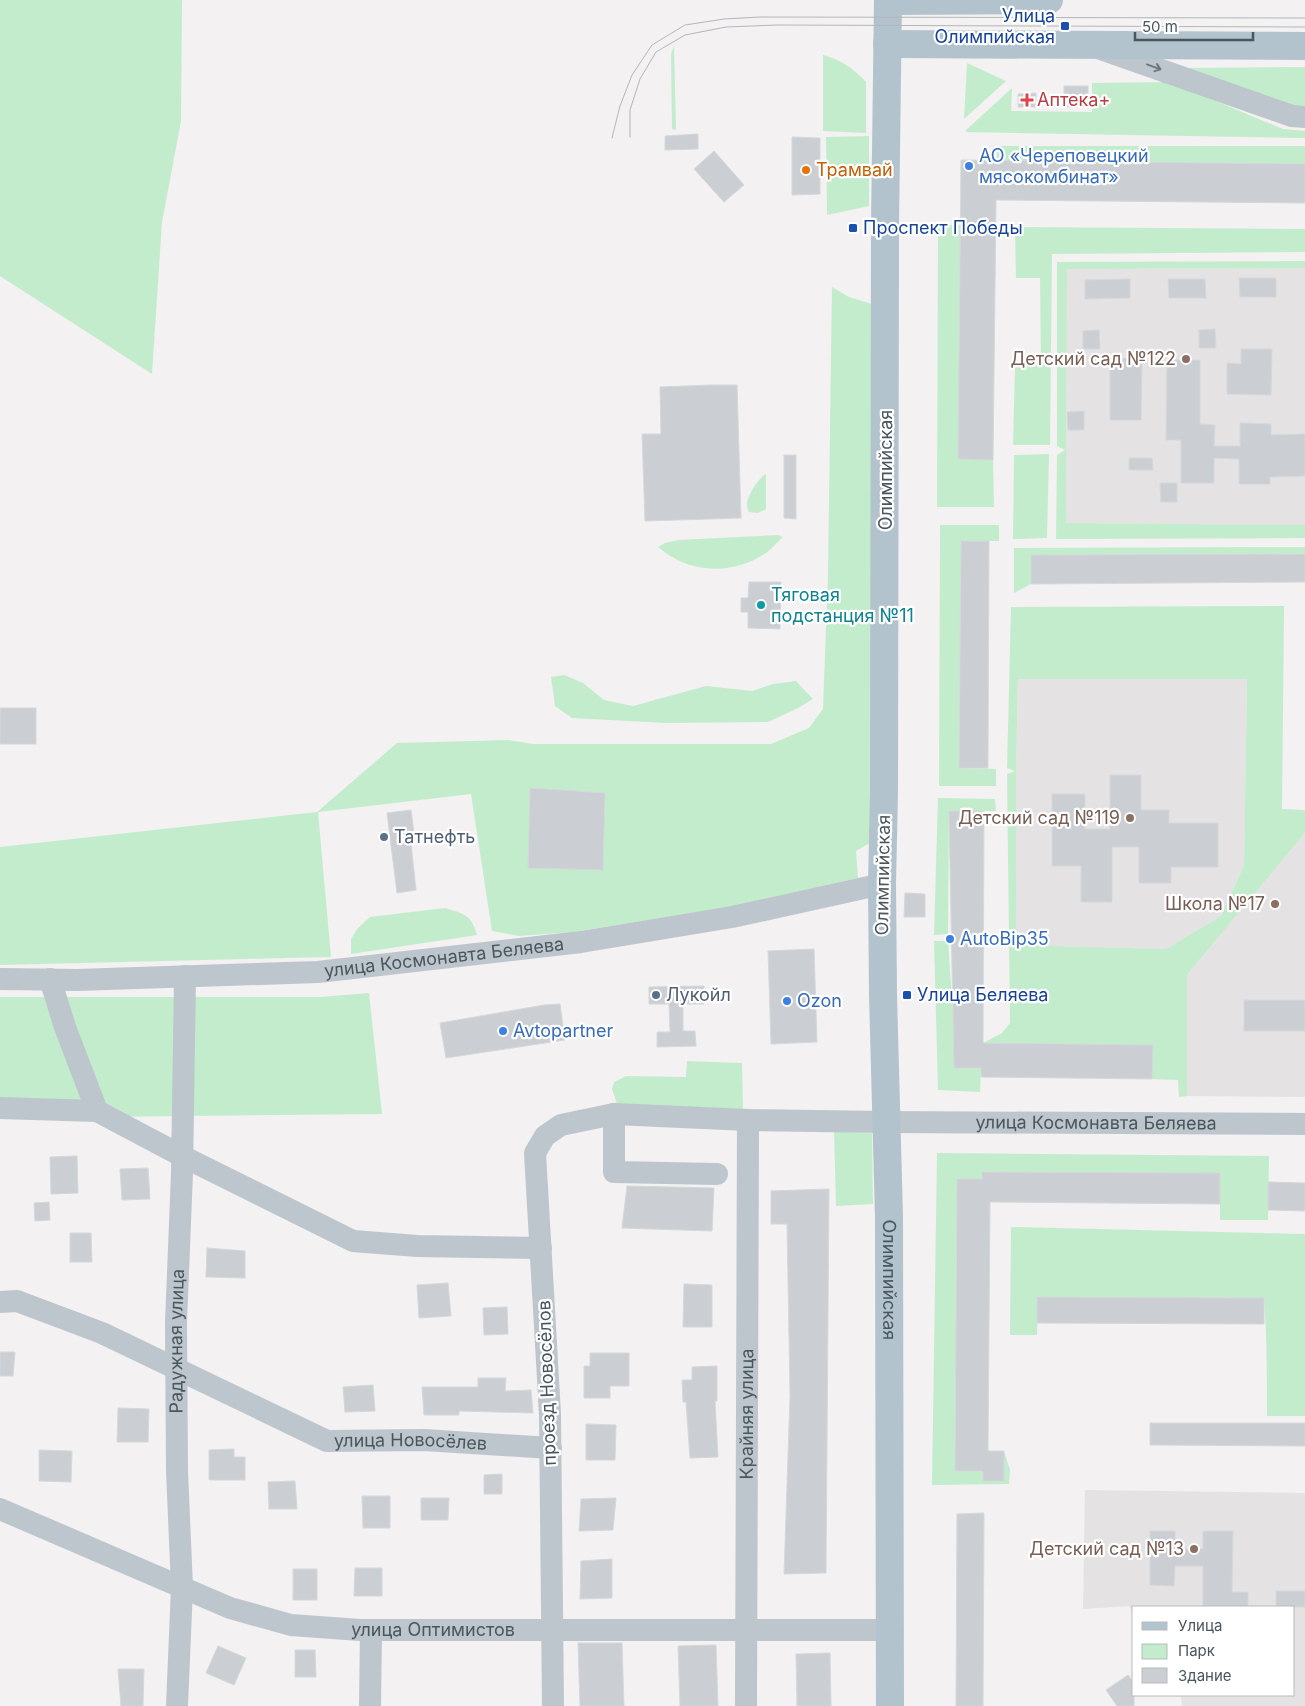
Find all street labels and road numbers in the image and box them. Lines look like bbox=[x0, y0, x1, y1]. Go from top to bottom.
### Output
street label: Олимпийская bbox=[875, 410, 896, 530]
street label: Олимпийская bbox=[871, 815, 894, 935]
street label: улица Космонавта Беляева bbox=[323, 933, 565, 981]
street label: улица Космонавта Беляева bbox=[976, 1111, 1217, 1134]
street label: Олимпийская bbox=[879, 1219, 900, 1340]
street label: Радужная улица bbox=[165, 1268, 188, 1414]
street label: проезд Новосёлов bbox=[533, 1300, 560, 1466]
street label: Крайняя улица bbox=[736, 1348, 757, 1480]
street label: улица Новосёлев bbox=[334, 1429, 488, 1454]
street label: улица Оптимистов bbox=[350, 1618, 515, 1640]

